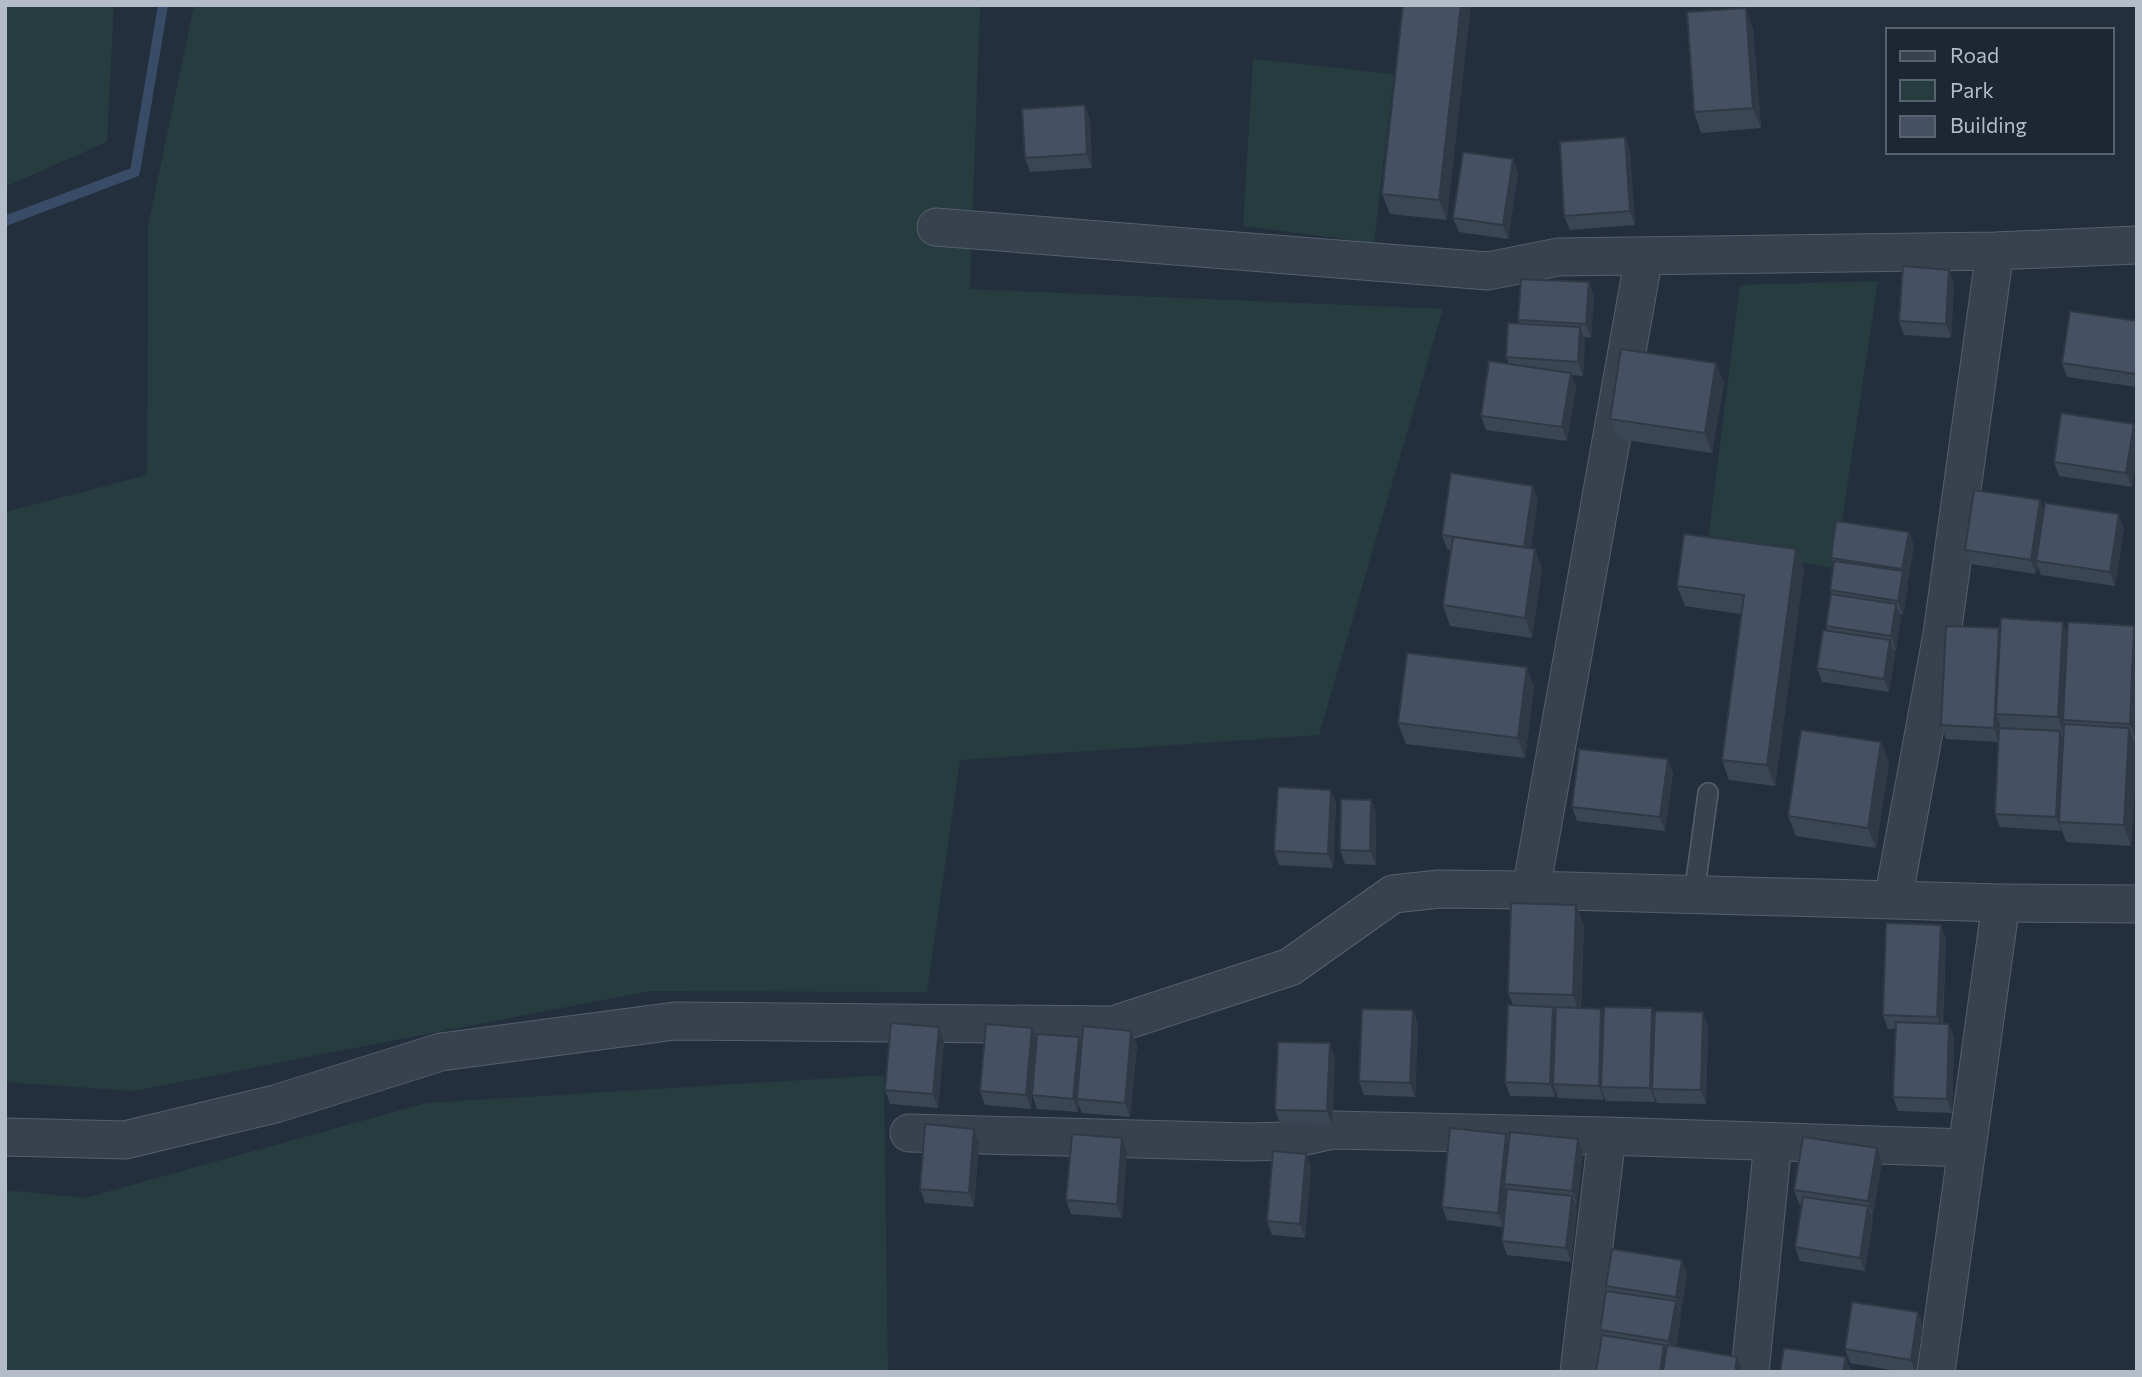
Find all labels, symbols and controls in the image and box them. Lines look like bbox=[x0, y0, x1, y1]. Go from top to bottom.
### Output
legend bbox=[1886, 28, 2114, 154]
text: Road bbox=[1950, 42, 1999, 67]
text: Park bbox=[1950, 77, 1994, 102]
text: Building bbox=[1950, 112, 2027, 137]

